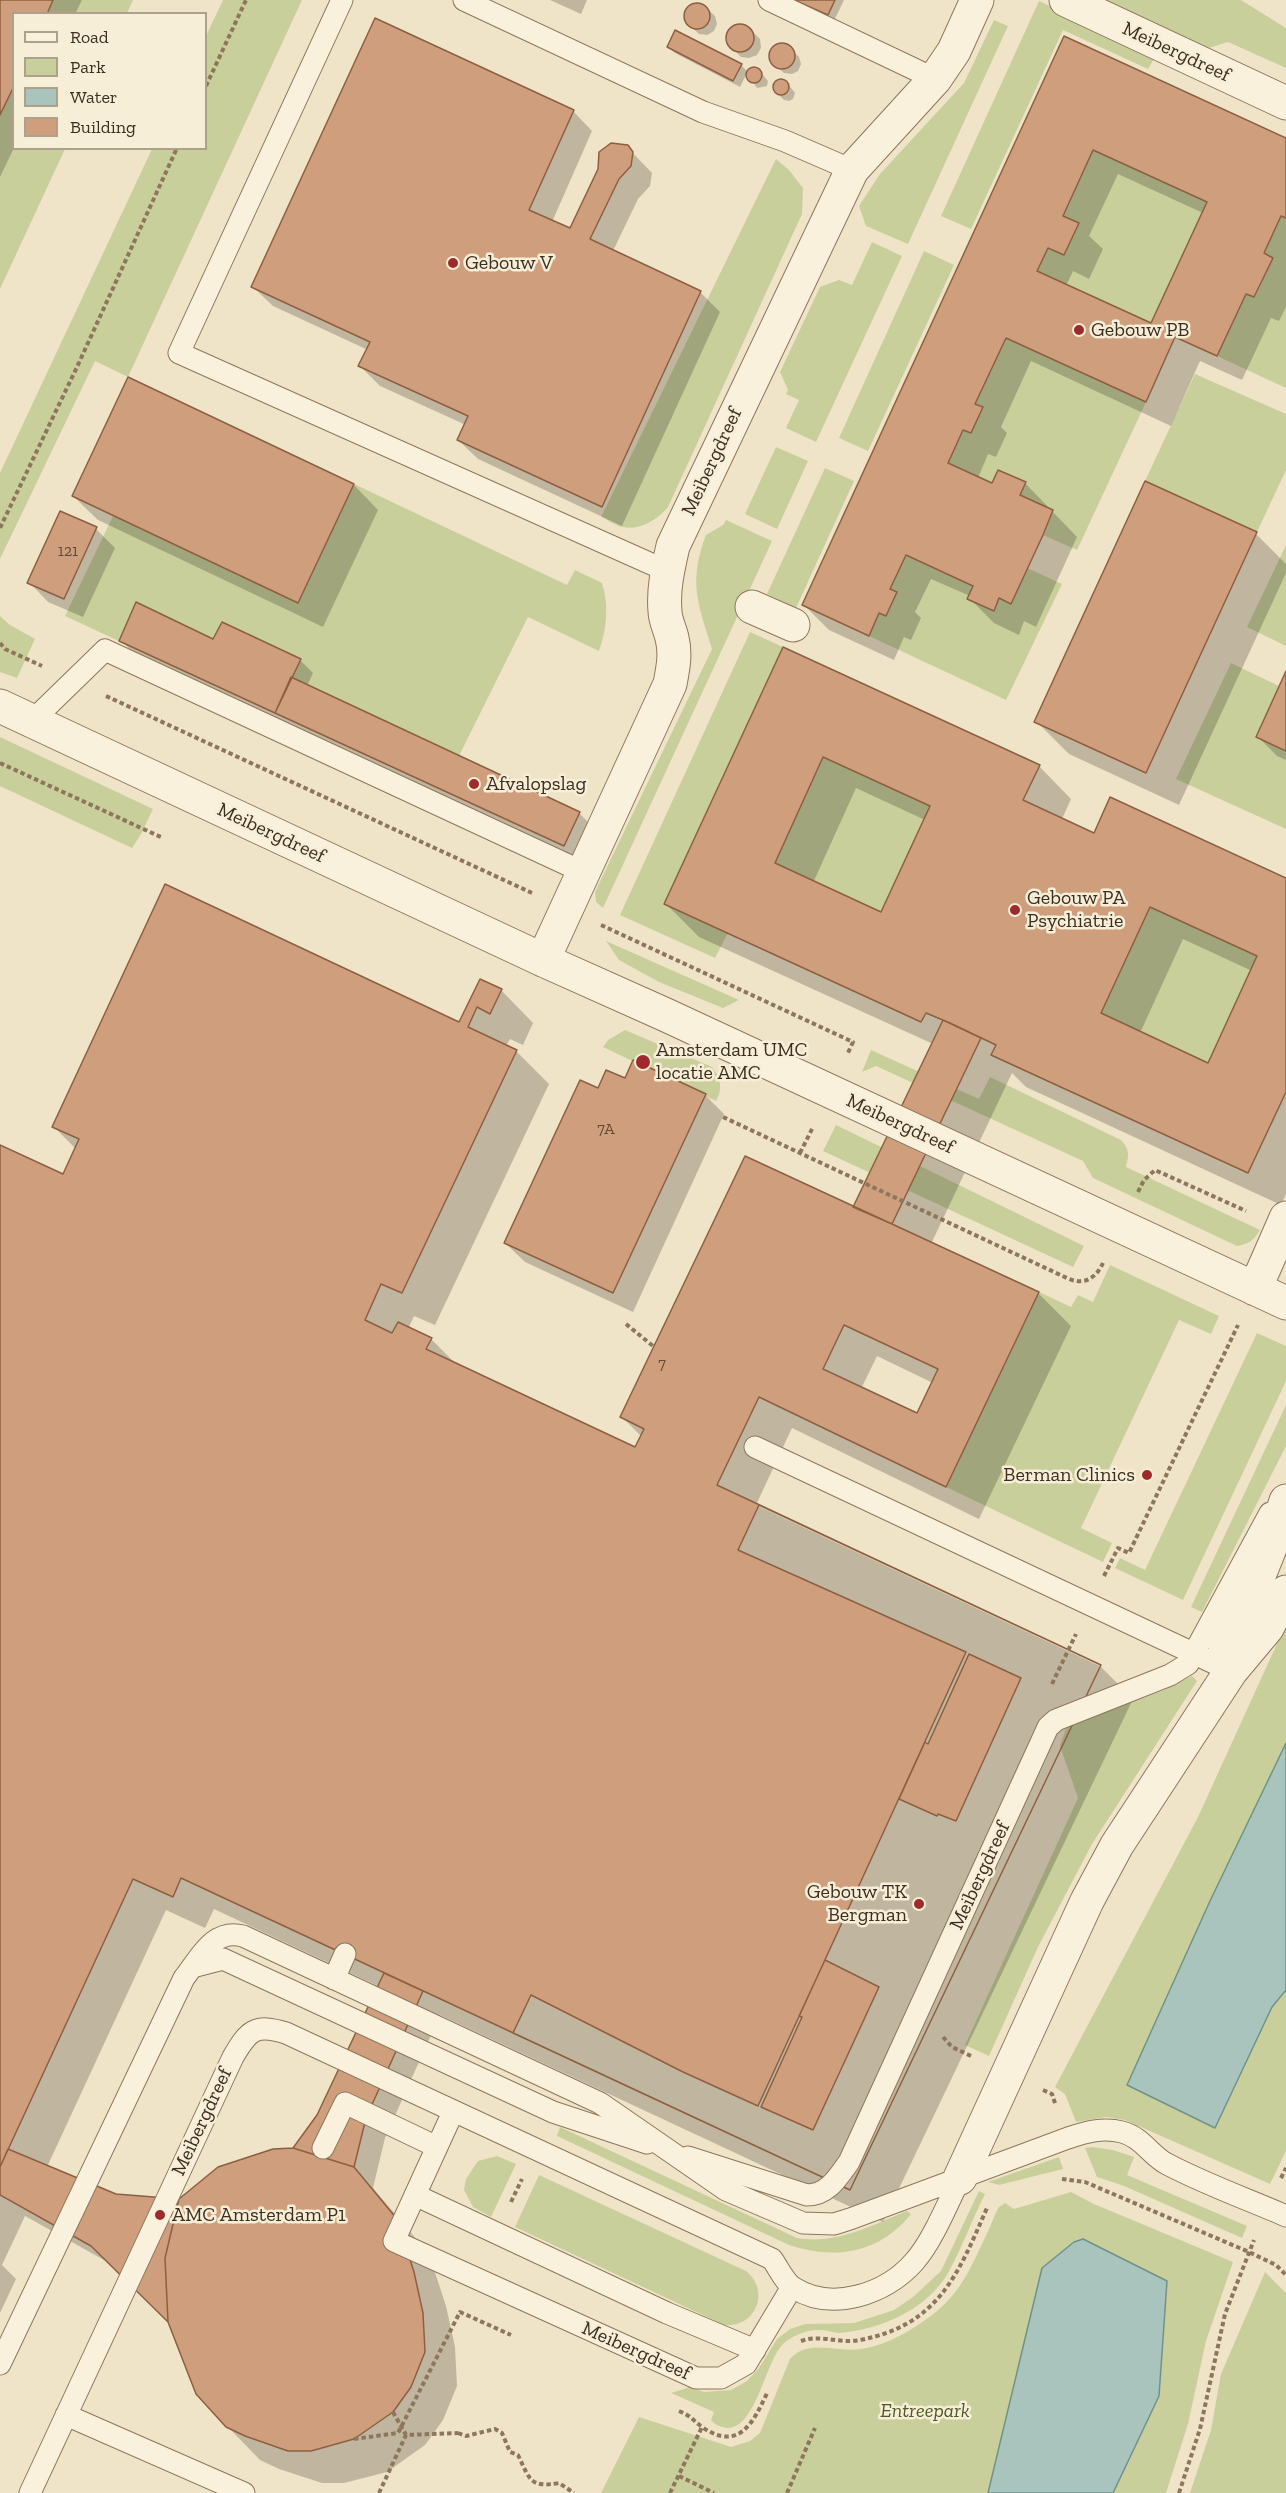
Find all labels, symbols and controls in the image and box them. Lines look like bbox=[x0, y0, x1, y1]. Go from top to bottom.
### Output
legend bbox=[12, 12, 207, 150]
street label: Meibergdreef bbox=[1118, 17, 1234, 87]
text: Road bbox=[70, 26, 109, 48]
text: Park bbox=[70, 56, 106, 78]
text: Water bbox=[70, 86, 117, 108]
text: Building bbox=[70, 116, 136, 138]
place label: Gebouw V bbox=[465, 251, 553, 275]
marker: Gebouw V bbox=[446, 256, 460, 270]
place label: Gebouw PB bbox=[1091, 318, 1189, 342]
marker: Gebouw PB bbox=[1072, 323, 1086, 337]
street label: Meibergdreef bbox=[677, 404, 747, 520]
house number: 121 bbox=[58, 541, 78, 561]
place label: Afvalopslag bbox=[486, 772, 586, 796]
marker: Afvalopslag bbox=[467, 777, 481, 791]
street label: Meibergdreef bbox=[213, 798, 329, 868]
place label: Gebouw PA Psychiatrie bbox=[1027, 886, 1125, 933]
marker: Gebouw PA Psychiatrie bbox=[1008, 903, 1022, 917]
place label: Amsterdam UMC locatie AMC bbox=[656, 1038, 807, 1085]
marker: Amsterdam UMC locatie AMC bbox=[634, 1053, 652, 1071]
street label: Meibergdreef bbox=[842, 1089, 958, 1159]
house number: 7A bbox=[597, 1119, 615, 1139]
house number: 7 bbox=[658, 1354, 666, 1374]
place label: Berman Clinics bbox=[1003, 1463, 1135, 1487]
marker: Berman Clinics bbox=[1140, 1468, 1154, 1482]
street label: Meibergdreef bbox=[945, 1818, 1015, 1934]
place label: Gebouw TK Bergman bbox=[807, 1880, 907, 1927]
marker: Gebouw TK Bergman bbox=[912, 1897, 926, 1911]
street label: Meibergdreef bbox=[167, 2064, 237, 2180]
place label: AMC Amsterdam P1 bbox=[172, 2203, 346, 2227]
marker: AMC Amsterdam P1 bbox=[153, 2208, 167, 2222]
street label: Meibergdreef bbox=[578, 2316, 694, 2386]
park label: Entreepark bbox=[880, 2399, 970, 2423]

